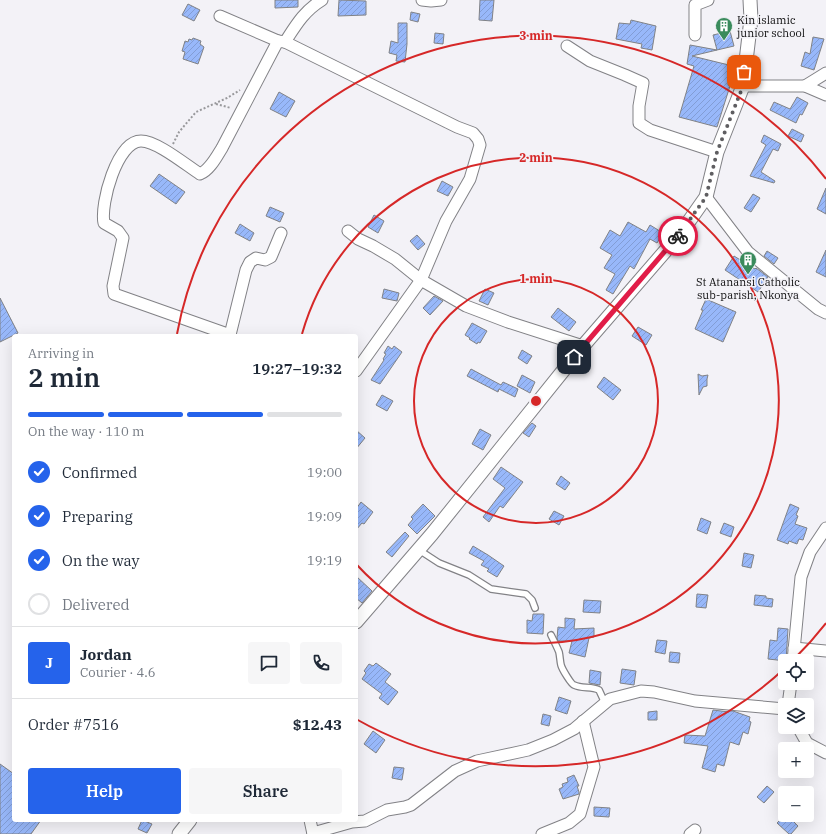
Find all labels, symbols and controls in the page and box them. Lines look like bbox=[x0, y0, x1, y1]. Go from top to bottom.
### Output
place label: Kin islamic junior school bbox=[736, 13, 805, 40]
building icon: Kin islamic junior school bbox=[714, 16, 734, 41]
text: 3 min bbox=[519, 28, 553, 43]
pin bbox=[727, 55, 761, 89]
icon: bag bbox=[733, 61, 755, 83]
text: 2 min bbox=[519, 150, 553, 165]
courier bbox=[658, 216, 698, 256]
icon: bike bbox=[667, 225, 689, 247]
building icon: St Atanansi Catholic sub-parish, Nkonya bbox=[738, 250, 758, 275]
text: 1 min bbox=[519, 271, 553, 286]
place label: St Atanansi Catholic sub-parish, Nkonya bbox=[696, 275, 800, 302]
pin bbox=[557, 340, 591, 374]
text: Arriving in bbox=[28, 345, 94, 362]
icon: home bbox=[563, 346, 585, 368]
text: 19:27–19:32 bbox=[252, 359, 342, 378]
text: 2 min bbox=[28, 360, 100, 394]
centre of rings bbox=[529, 394, 543, 408]
text: On the way · 110 m bbox=[28, 423, 144, 440]
icon: check bbox=[28, 461, 50, 483]
text: Confirmed bbox=[62, 463, 137, 482]
text: 19:00 bbox=[307, 464, 342, 481]
icon: check bbox=[28, 505, 50, 527]
text: Preparing bbox=[62, 507, 133, 526]
text: 19:09 bbox=[307, 508, 342, 525]
icon: check bbox=[28, 549, 50, 571]
text: On the way bbox=[62, 551, 140, 570]
text: 19:19 bbox=[307, 552, 342, 569]
text: Delivered bbox=[62, 595, 130, 614]
button: chat bbox=[248, 642, 290, 684]
button: phone bbox=[300, 642, 342, 684]
text: Jordan bbox=[80, 645, 132, 664]
text: J bbox=[45, 653, 53, 672]
map controls bbox=[778, 654, 814, 822]
button: locate bbox=[778, 654, 814, 690]
text: Courier · 4.6 bbox=[80, 664, 156, 681]
button: layers bbox=[778, 698, 814, 734]
text: Order #7516 bbox=[28, 715, 119, 734]
text: $12.43 bbox=[293, 715, 342, 734]
button: + bbox=[778, 742, 814, 778]
button: Help bbox=[28, 768, 181, 814]
button: Share bbox=[189, 768, 342, 814]
button: − bbox=[778, 786, 814, 822]

